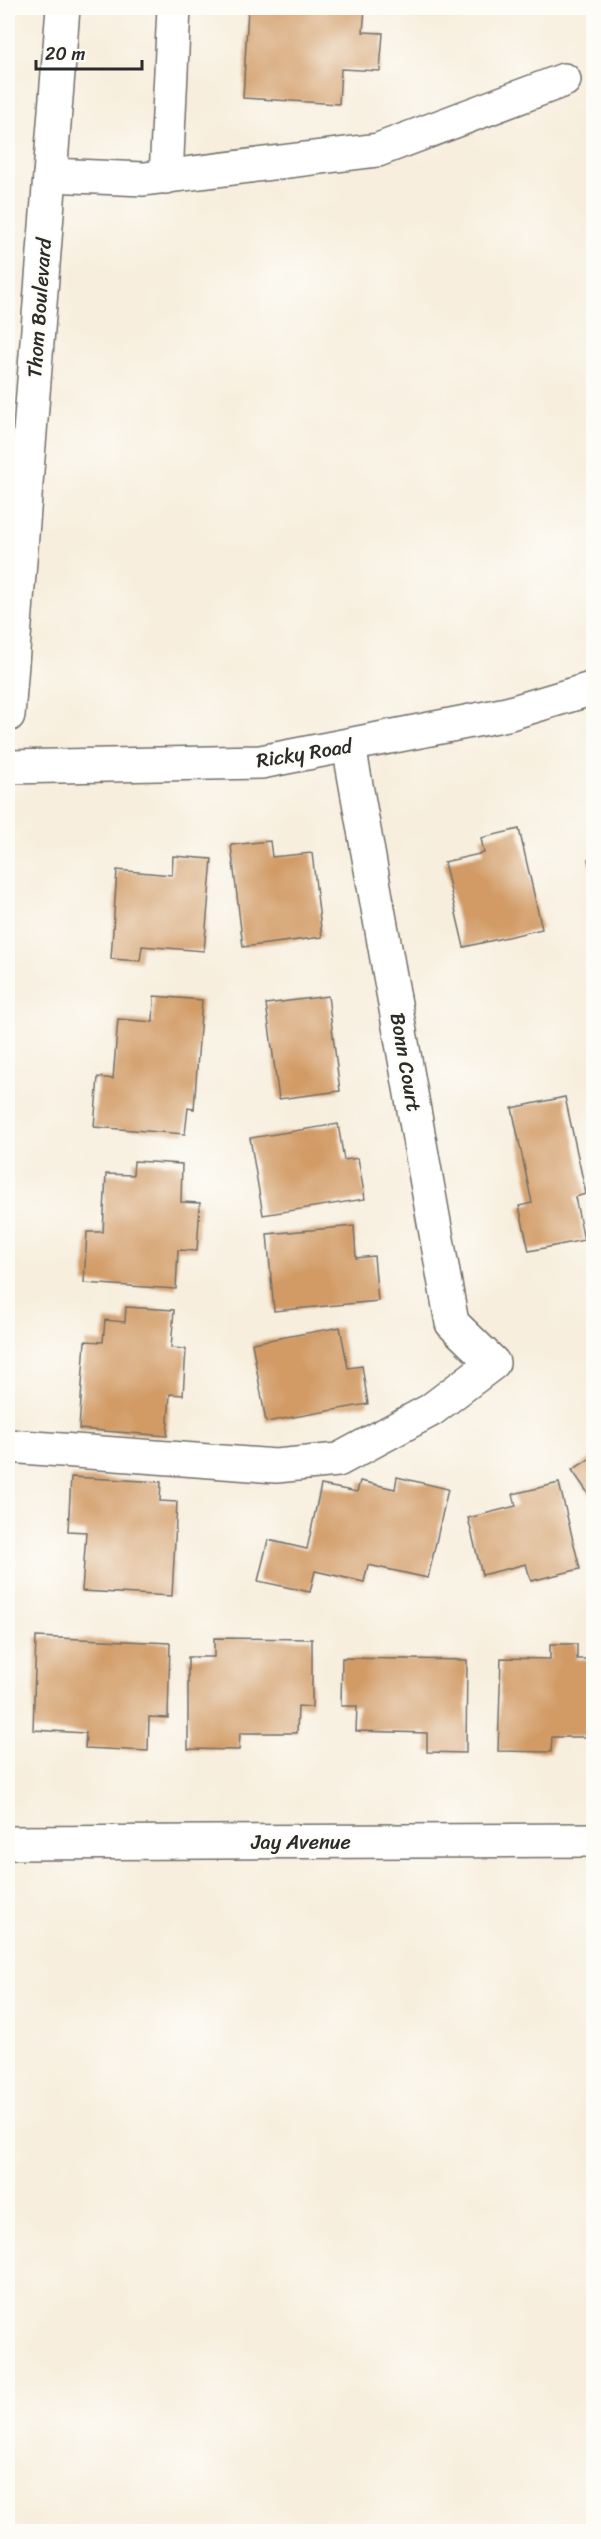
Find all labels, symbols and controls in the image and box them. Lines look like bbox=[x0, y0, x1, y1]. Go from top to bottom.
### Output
scale bar bbox=[36, 33, 142, 71]
text: 20 m bbox=[45, 38, 85, 70]
street label: Thom Boulevard bbox=[17, 235, 62, 379]
street label: Ricky Road bbox=[254, 728, 356, 778]
street label: Bonn Court bbox=[380, 1010, 431, 1115]
street label: Jay Avenue bbox=[250, 1825, 351, 1860]

